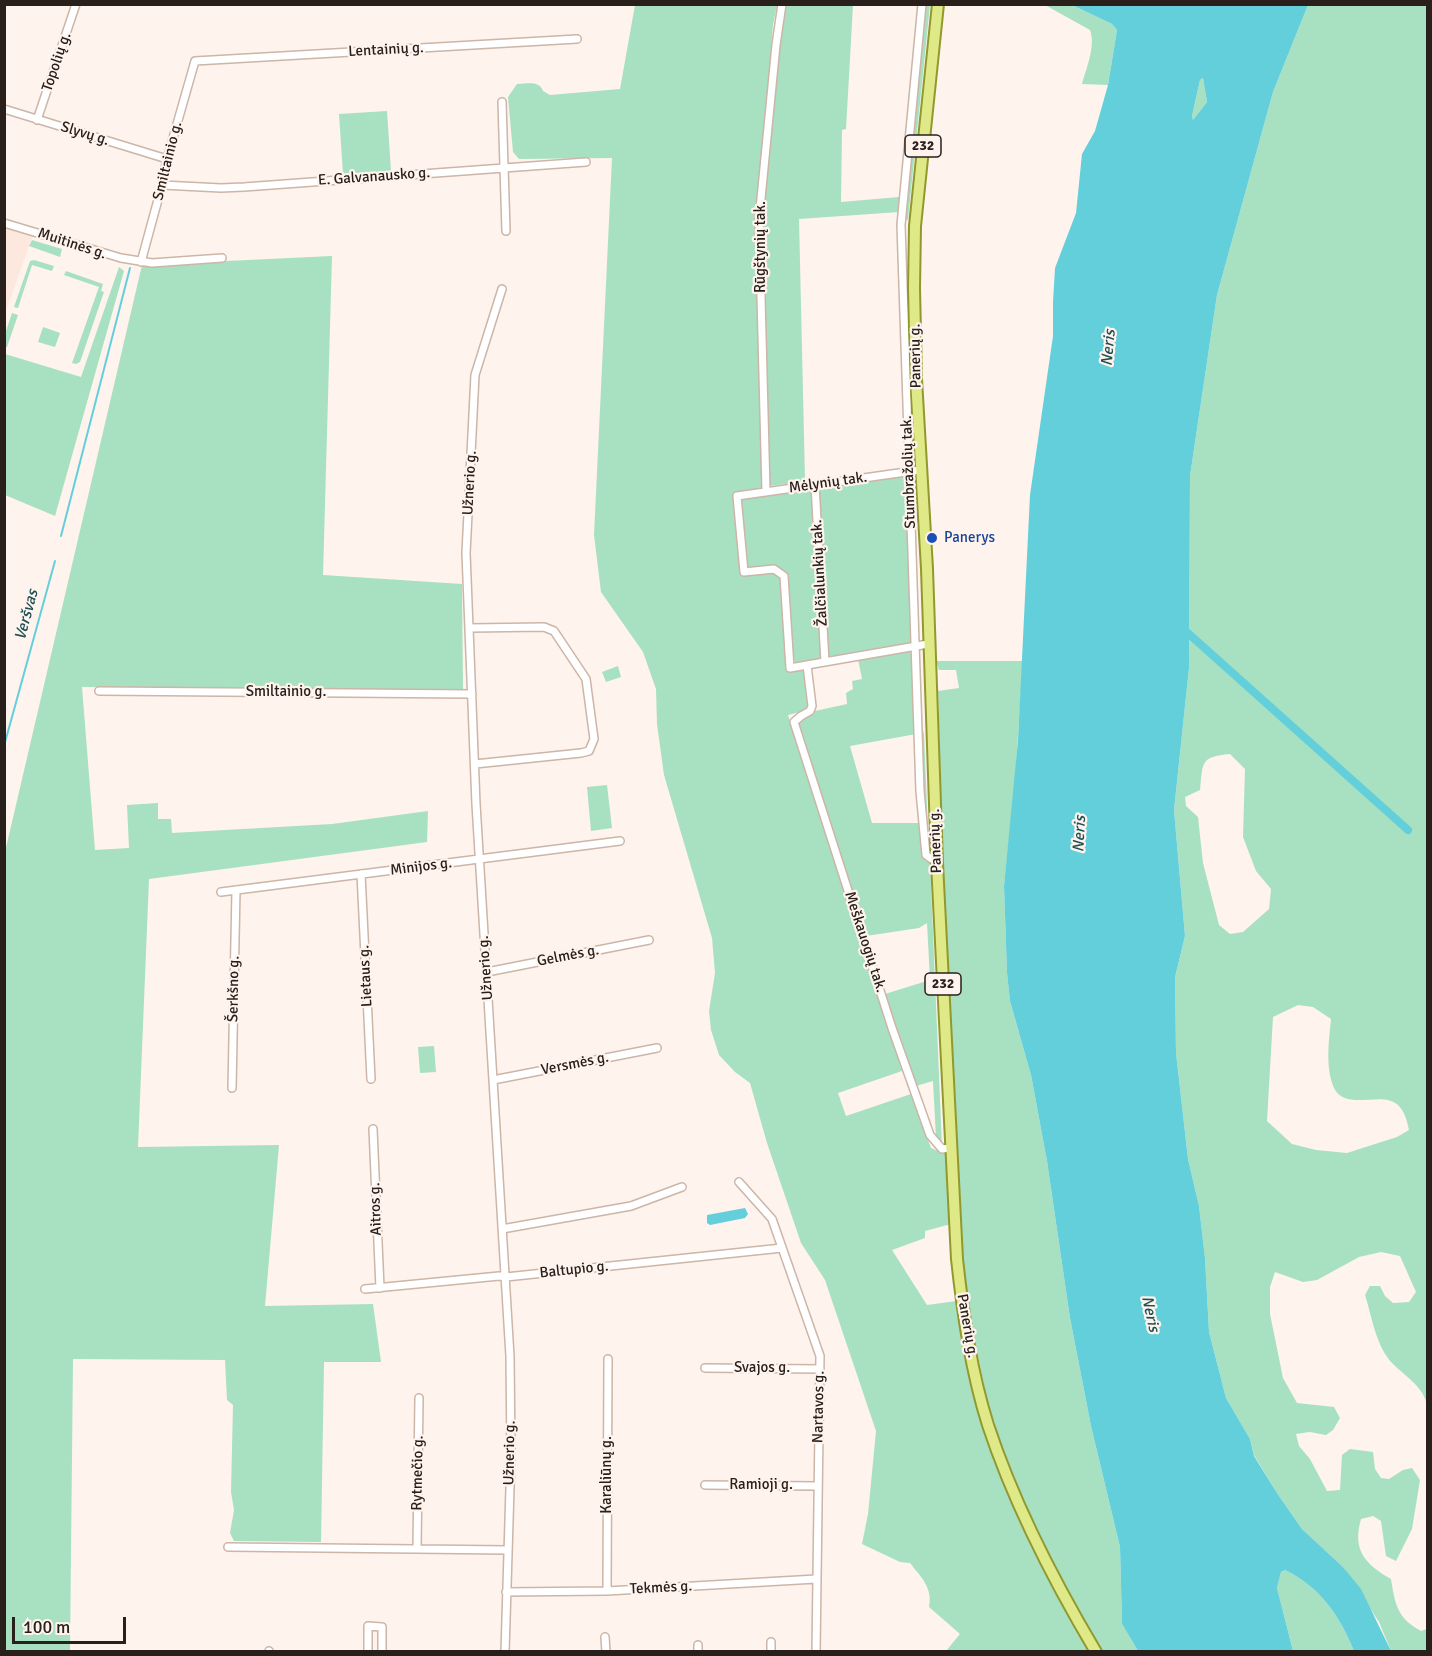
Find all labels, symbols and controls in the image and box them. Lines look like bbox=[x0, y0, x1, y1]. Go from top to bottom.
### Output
street label: Topolių g. bbox=[38, 30, 76, 94]
street label: Lentainių g. bbox=[348, 39, 424, 61]
street label: Slyvų g. bbox=[59, 118, 111, 150]
street label: Smiltainio g. bbox=[150, 120, 186, 202]
road number: 232 bbox=[905, 135, 941, 157]
street label: E. Galvanausko g. bbox=[317, 164, 431, 190]
street label: Rūgštynių tak. bbox=[752, 201, 770, 293]
street label: Muitinės g. bbox=[35, 224, 109, 264]
street label: Panerių g. bbox=[906, 324, 926, 388]
water label: Neris bbox=[1098, 329, 1120, 367]
street label: Stumbražolių tak. bbox=[898, 415, 920, 529]
street label: Užnerio g. bbox=[459, 450, 481, 516]
street label: Mėlynių tak. bbox=[788, 469, 868, 497]
street label: Žalčialunkių tak. bbox=[808, 519, 832, 627]
place label: Panerys bbox=[944, 529, 995, 547]
marker: Panerys bbox=[925, 531, 939, 545]
water label: Veršvas bbox=[11, 588, 43, 642]
street label: Smiltainio g. bbox=[246, 683, 326, 701]
street label: Panerių g. bbox=[926, 808, 946, 874]
water label: Neris bbox=[1069, 815, 1091, 853]
street label: Minijos g. bbox=[389, 854, 453, 880]
street label: Meškauogių tak. bbox=[840, 889, 890, 995]
street label: Užnerio g. bbox=[475, 935, 497, 1001]
street label: Gelmės g. bbox=[535, 941, 601, 971]
street label: Lietaus g. bbox=[355, 945, 377, 1007]
street label: Šerkšno g. bbox=[224, 956, 244, 1022]
road number: 232 bbox=[925, 973, 961, 995]
street label: Versmės g. bbox=[540, 1049, 610, 1079]
street label: Aitros g. bbox=[366, 1182, 386, 1236]
street label: Baltupio g. bbox=[539, 1257, 609, 1283]
street label: Panerių g. bbox=[953, 1293, 981, 1359]
water label: Neris bbox=[1137, 1294, 1163, 1334]
street label: Svajos g. bbox=[734, 1359, 790, 1377]
street label: Nartavos g. bbox=[809, 1371, 829, 1443]
street label: Užnerio g. bbox=[500, 1420, 520, 1486]
street label: Rytmečio g. bbox=[408, 1435, 428, 1511]
street label: Karaliūnų g. bbox=[598, 1436, 616, 1514]
street label: Ramioji g. bbox=[729, 1476, 793, 1494]
street label: Tekmės g. bbox=[629, 1577, 693, 1599]
scale bar bbox=[15, 1605, 129, 1643]
text: 100 m bbox=[23, 1616, 70, 1638]

